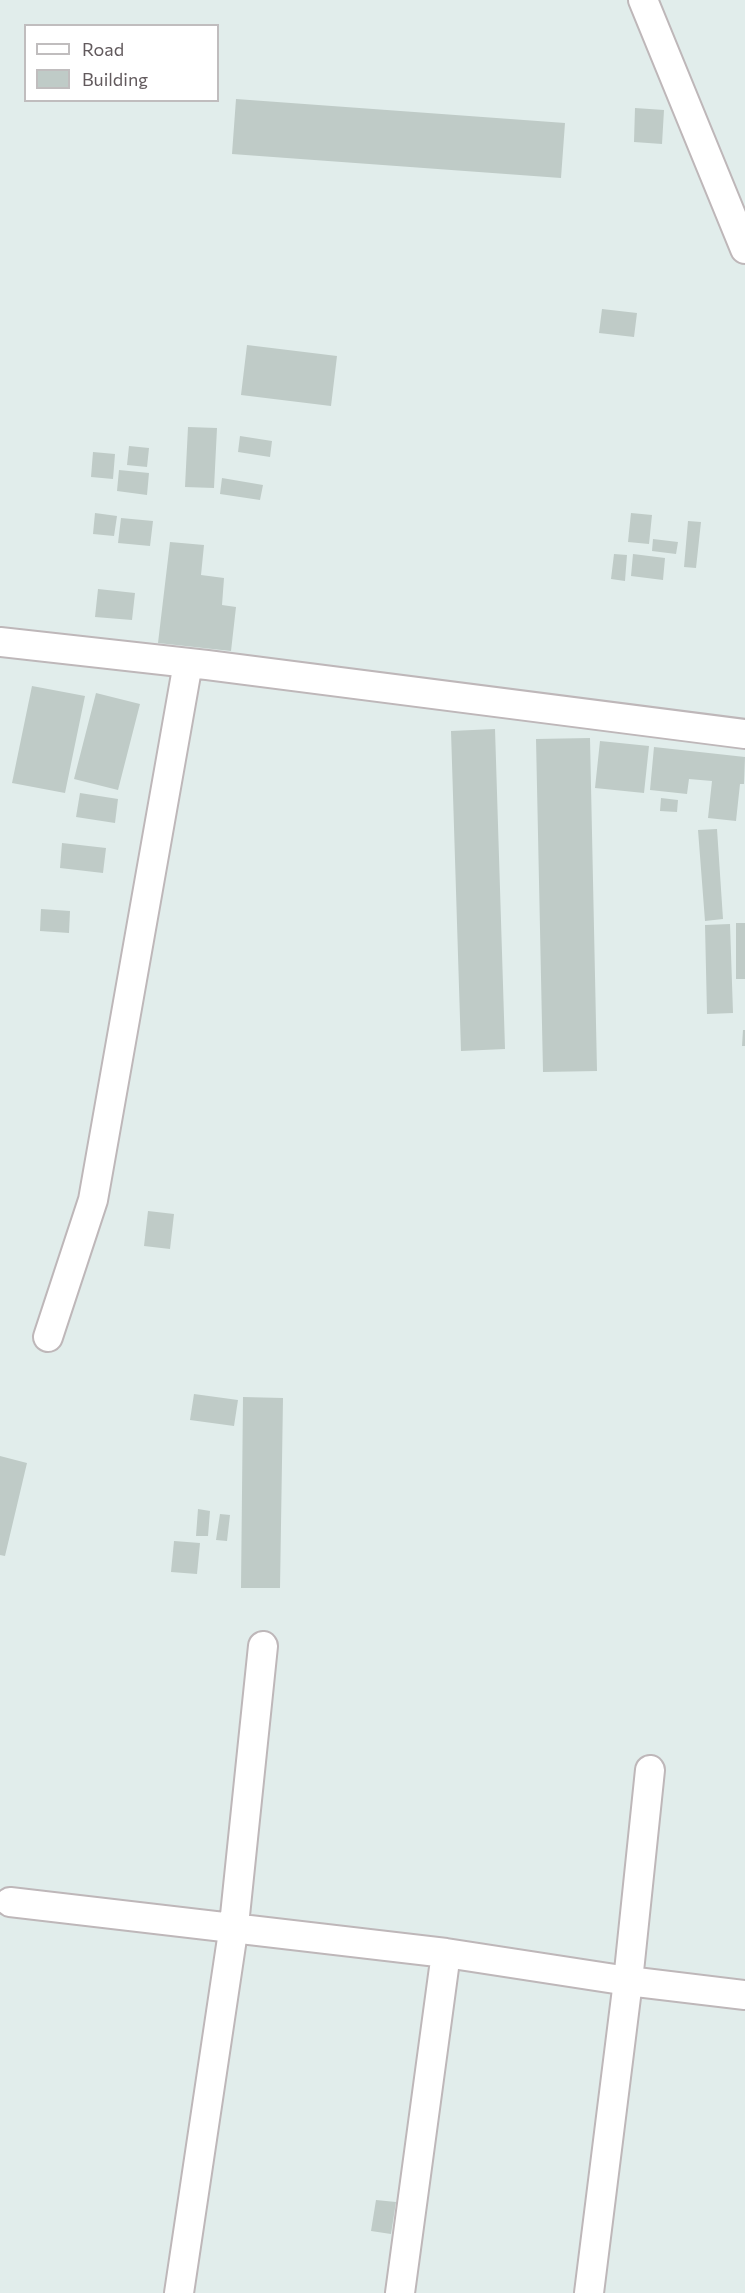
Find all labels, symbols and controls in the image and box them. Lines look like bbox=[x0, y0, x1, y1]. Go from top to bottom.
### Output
legend bbox=[24, 24, 219, 102]
text: Road bbox=[82, 38, 124, 60]
text: Building bbox=[82, 68, 148, 90]

